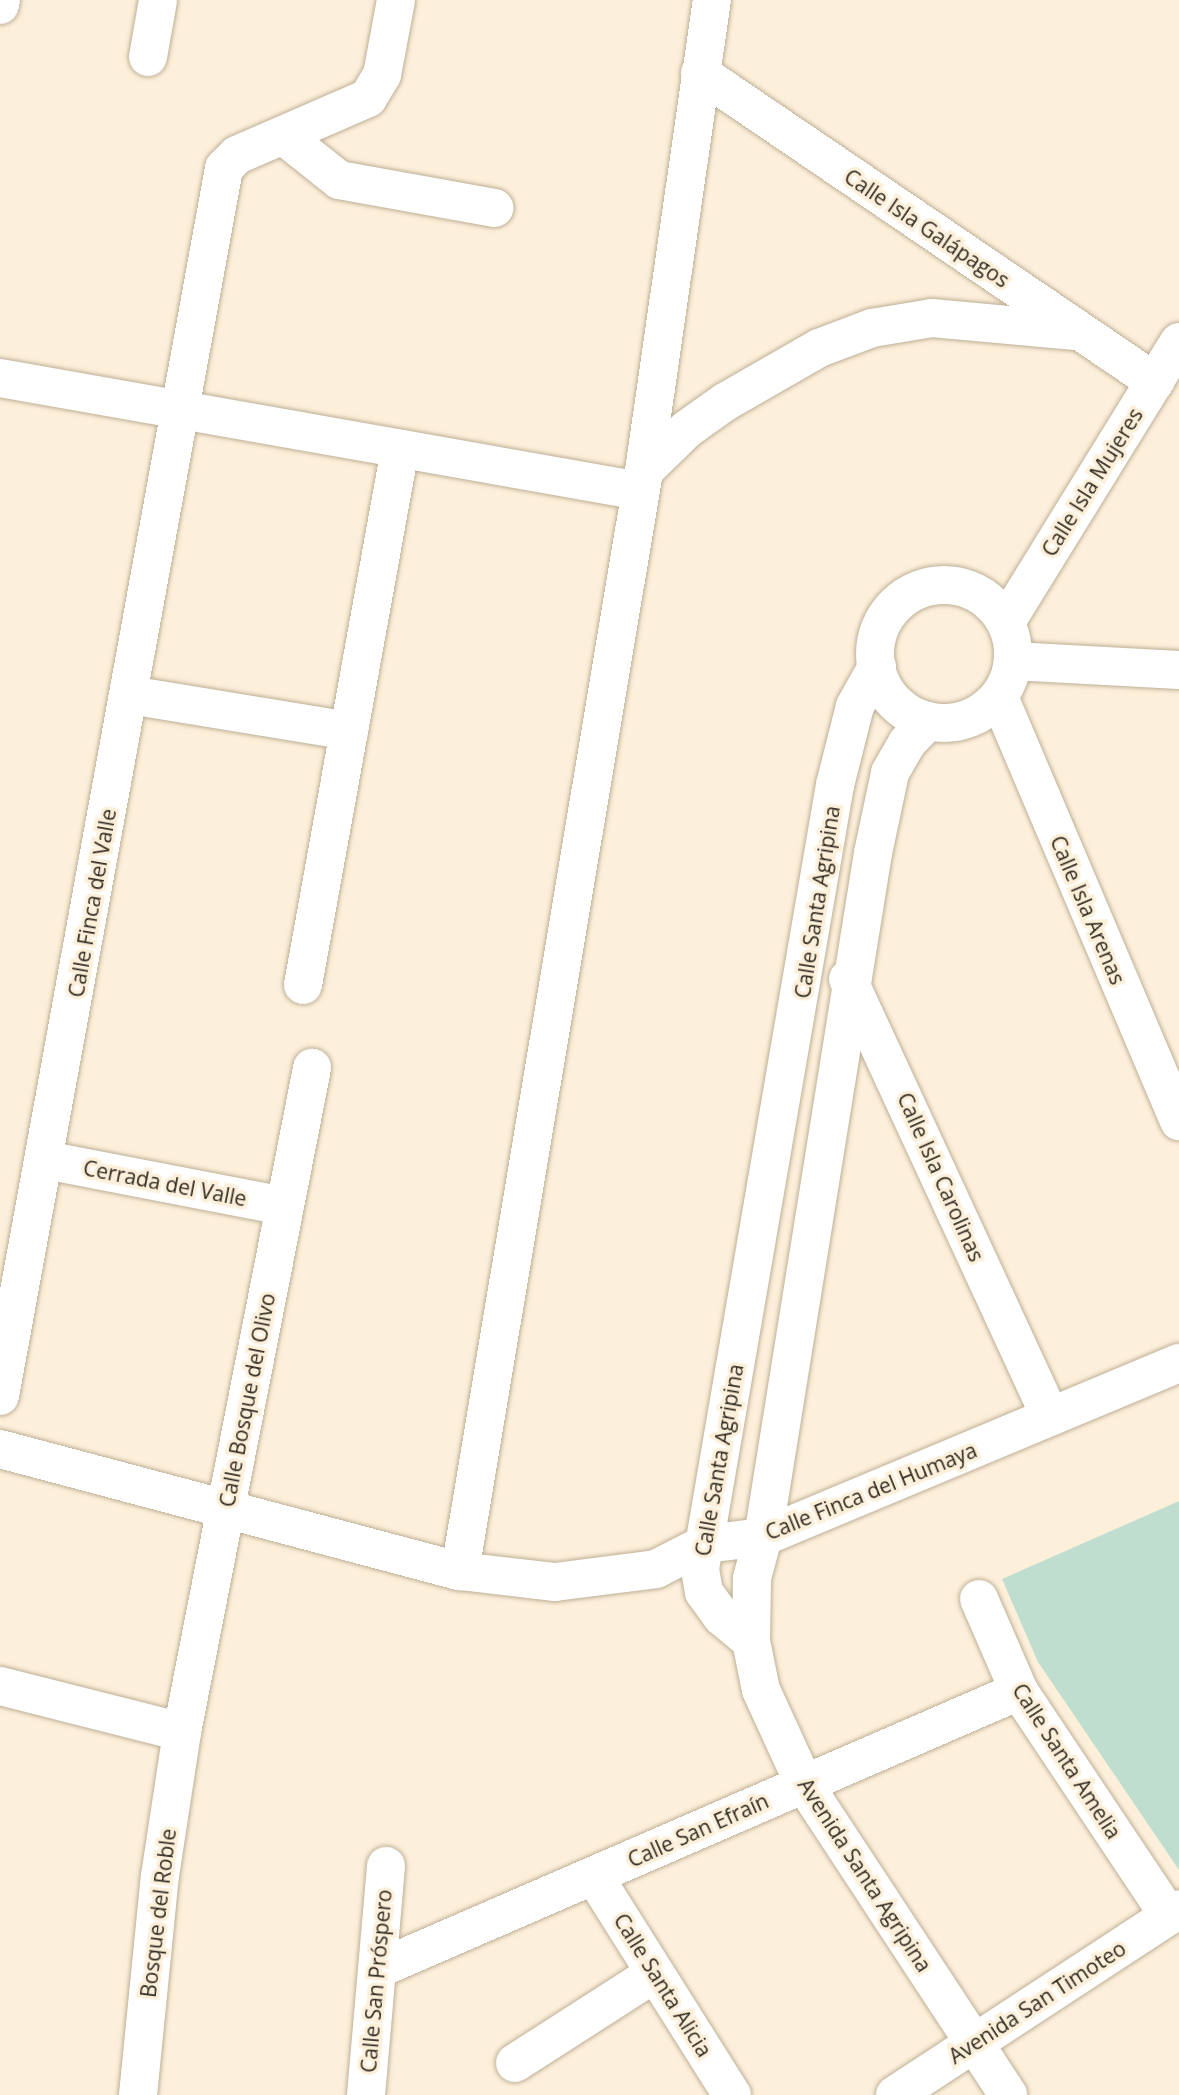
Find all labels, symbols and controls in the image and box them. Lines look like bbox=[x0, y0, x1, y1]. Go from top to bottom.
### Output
street label: Calle Isla Galápagos bbox=[840, 163, 1014, 293]
street label: Calle Isla Mujeres bbox=[1036, 403, 1148, 561]
street label: Calle Santa Agripina bbox=[789, 804, 845, 1000]
street label: Calle Finca del Valle bbox=[63, 807, 121, 999]
street label: Calle Isla Arenas bbox=[1045, 832, 1131, 988]
street label: Calle Isla Carolinas bbox=[892, 1089, 990, 1265]
street label: Cerrada del Valle bbox=[81, 1155, 249, 1211]
street label: Calle Bosque del Olivo bbox=[214, 1291, 280, 1509]
street label: Calle Santa Agripina bbox=[690, 1362, 748, 1558]
street label: Calle Finca del Humaya bbox=[762, 1437, 980, 1545]
street label: Calle Santa Amelia bbox=[1007, 1679, 1127, 1843]
street label: Avenida Santa Agripina bbox=[793, 1774, 937, 1976]
street label: Calle San Efraín bbox=[624, 1788, 772, 1872]
street label: Bosque del Roble bbox=[135, 1827, 181, 1999]
street label: Calle San Próspero bbox=[355, 1888, 397, 2074]
street label: Calle Santa Alicia bbox=[609, 1909, 717, 2061]
street label: Avenida San Timoteo bbox=[944, 1935, 1130, 2069]

